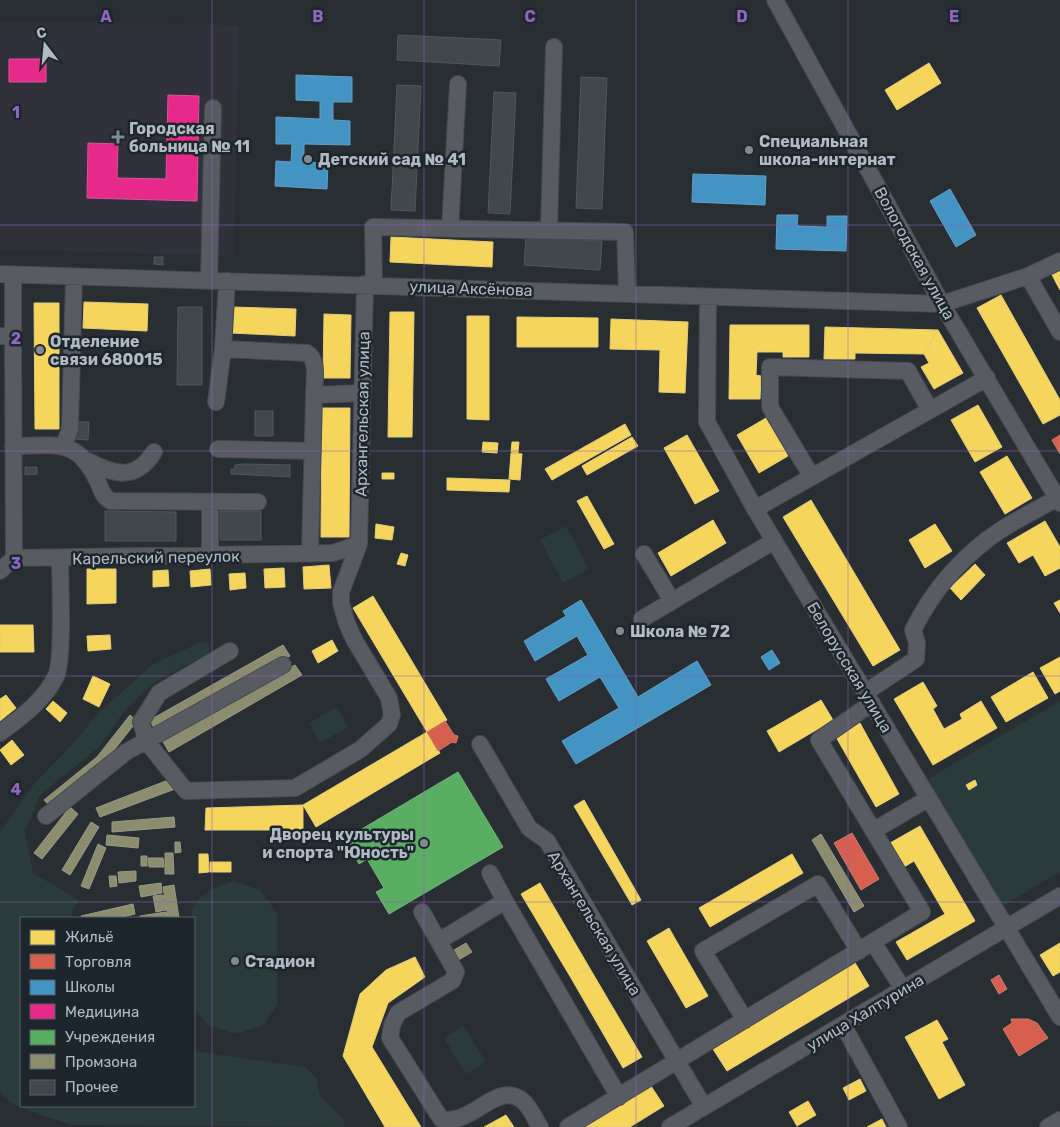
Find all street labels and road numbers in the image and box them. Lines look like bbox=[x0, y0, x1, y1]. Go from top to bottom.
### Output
street label: Вологодская улица bbox=[870, 184, 959, 323]
street label: улица Аксёнова bbox=[409, 277, 533, 300]
street label: Архангельская улица bbox=[352, 331, 373, 497]
street label: Карельский переулок bbox=[72, 547, 240, 568]
street label: Белорусская улица bbox=[803, 598, 896, 736]
street label: Архангельская улица bbox=[544, 848, 645, 999]
street label: улица Халтурина bbox=[803, 970, 927, 1055]

